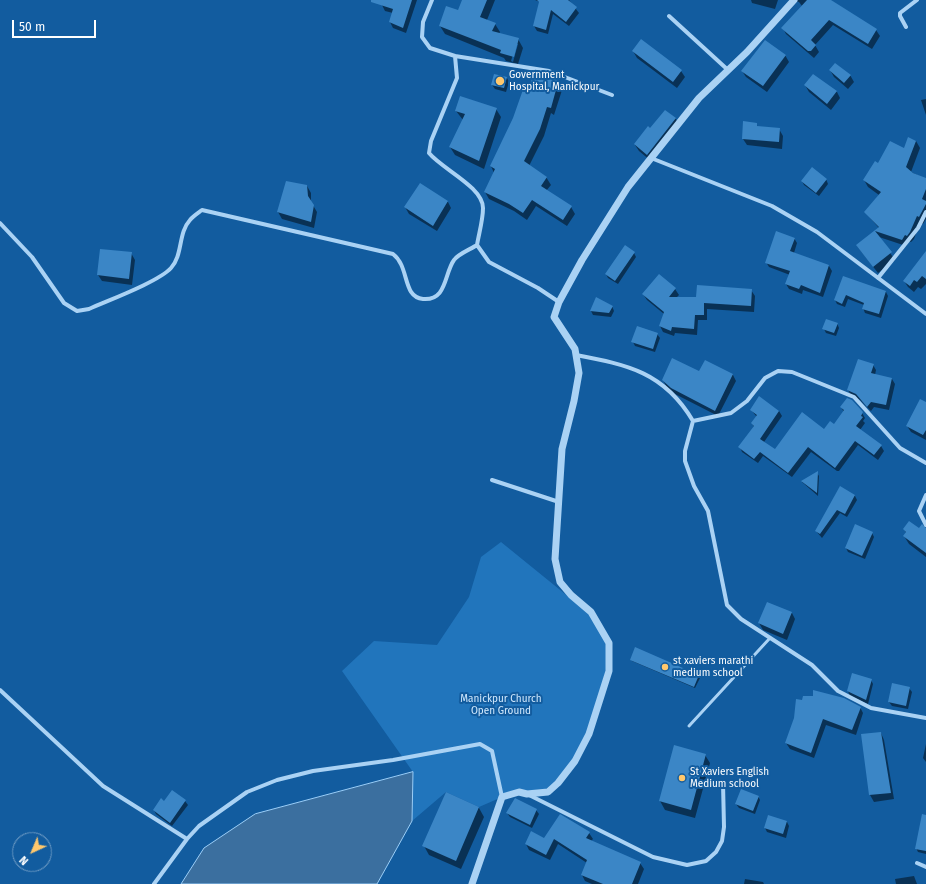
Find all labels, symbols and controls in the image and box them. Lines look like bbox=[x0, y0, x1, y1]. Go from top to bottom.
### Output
scale bar bbox=[14, 12, 98, 38]
text: 50 m bbox=[19, 20, 45, 34]
place label: Government Hospital, Manickpur bbox=[509, 69, 599, 92]
marker: Government Hospital, Manickpur bbox=[494, 75, 506, 87]
place label: st xaviers marathi medium school bbox=[673, 655, 753, 678]
marker: st xaviers marathi medium school bbox=[660, 662, 670, 672]
park label: Manickpur Church Open Ground bbox=[460, 693, 542, 716]
place label: St Xaviers English Medium school bbox=[690, 766, 769, 790]
marker: St Xaviers English Medium school bbox=[677, 773, 687, 783]
north arrow bbox=[12, 832, 52, 872]
text: N bbox=[17, 853, 31, 867]

